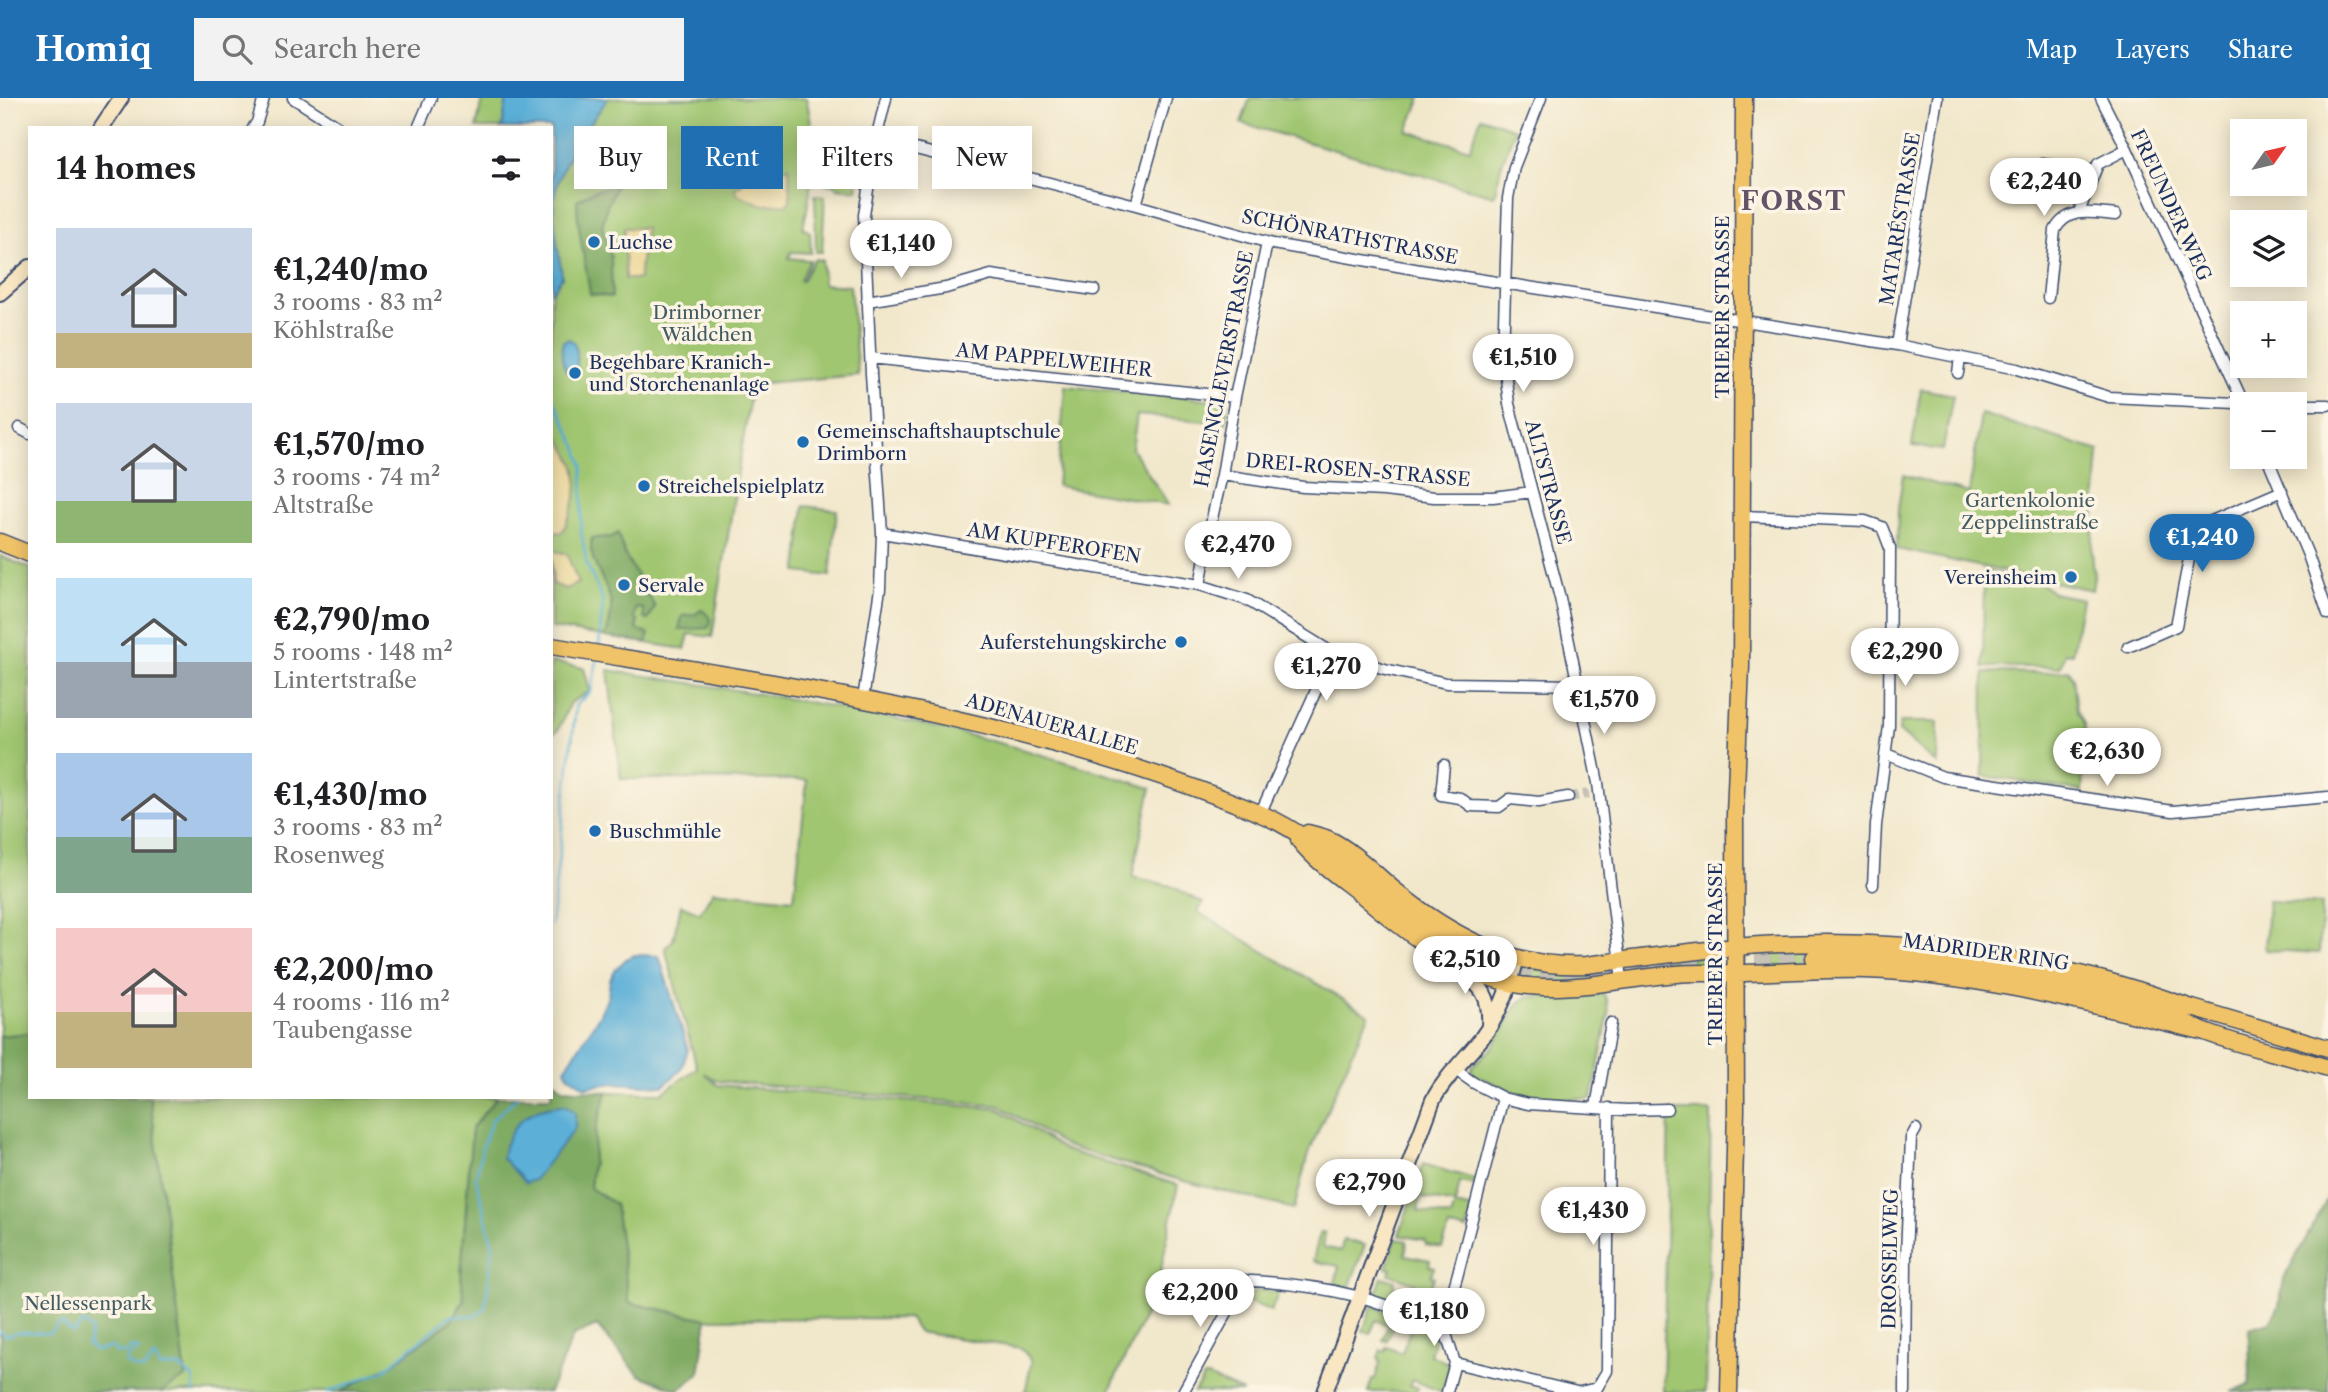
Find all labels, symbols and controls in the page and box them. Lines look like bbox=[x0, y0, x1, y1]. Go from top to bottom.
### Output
search box bbox=[194, 18, 684, 81]
text: Homiq bbox=[35, 29, 152, 70]
icon: search bbox=[218, 30, 256, 68]
text: Search here bbox=[274, 33, 421, 65]
text: Map bbox=[2026, 35, 2077, 64]
text: Layers bbox=[2115, 35, 2190, 64]
text: Share bbox=[2228, 35, 2293, 64]
north arrow bbox=[2230, 119, 2306, 196]
map controls bbox=[2230, 119, 2307, 469]
chip: Buy bbox=[574, 126, 667, 189]
chip: Rent bbox=[681, 126, 783, 189]
chip: Filters bbox=[797, 126, 918, 189]
chip: New bbox=[932, 126, 1032, 189]
street label: FREUNDER WEG bbox=[2126, 126, 2216, 284]
street label: MATARÉSTRASSE bbox=[1875, 131, 1925, 307]
icon: filters bbox=[487, 149, 525, 187]
text: 14 homes bbox=[56, 150, 196, 187]
pin: €2,240 bbox=[1987, 158, 2101, 218]
text: €2,240 bbox=[2006, 167, 2082, 195]
district label: FORST bbox=[1741, 185, 1847, 217]
street label: SCHÖNRATHSTRASSE bbox=[1240, 205, 1460, 269]
button: layers bbox=[2230, 210, 2307, 287]
street label: TRIERER STRASSE bbox=[1711, 216, 1734, 398]
pin: €1,140 bbox=[844, 220, 958, 280]
text: €1,140 bbox=[866, 229, 936, 257]
place label: Luchse bbox=[608, 231, 673, 254]
marker: Luchse bbox=[586, 234, 602, 250]
street label: HASENCLEVERSTRASSE bbox=[1190, 249, 1258, 489]
text: €1,240/mo bbox=[273, 251, 428, 288]
icon: home bbox=[112, 256, 196, 340]
text: 3 rooms · 83 m² bbox=[273, 288, 443, 316]
park label: Drimborner Wäldchen bbox=[653, 301, 761, 346]
button: + bbox=[2230, 301, 2307, 378]
text: Köhlstraße bbox=[273, 316, 394, 344]
pin: €1,510 bbox=[1466, 334, 1580, 394]
street label: AM PAPPELWEIHER bbox=[954, 338, 1154, 382]
text: €1,510 bbox=[1489, 343, 1557, 371]
place label: Begehbare Kranich- und Storchenanlage bbox=[589, 351, 771, 396]
marker: Begehbare Kranich- und Storchenanlage bbox=[567, 365, 583, 381]
button: − bbox=[2230, 392, 2307, 469]
street label: ALTSTRASSE bbox=[1520, 416, 1576, 547]
place label: Gemeinschaftshauptschule Drimborn bbox=[817, 420, 1061, 465]
text: €1,570/mo bbox=[273, 426, 425, 463]
icon: home bbox=[112, 431, 196, 515]
marker: Gemeinschaftshauptschule Drimborn bbox=[795, 434, 811, 450]
street label: DREI-ROSEN-STRASSE bbox=[1245, 449, 1471, 491]
text: 3 rooms · 74 m² bbox=[273, 463, 440, 491]
place label: Streichelspielplatz bbox=[658, 475, 824, 498]
marker: Streichelspielplatz bbox=[636, 478, 652, 494]
park label: Gartenkolonie Zeppelinstraße bbox=[1961, 489, 2099, 534]
text: Altstraße bbox=[273, 491, 374, 519]
pin: €1,240 bbox=[2145, 514, 2259, 574]
street label: AM KUPFEROFEN bbox=[964, 518, 1143, 568]
pin: €2,470 bbox=[1181, 522, 1295, 581]
text: €1,240 bbox=[2165, 523, 2239, 551]
text: €2,470 bbox=[1201, 530, 1275, 558]
place label: Vereinsheim bbox=[1943, 566, 2057, 589]
marker: Vereinsheim bbox=[2063, 569, 2079, 585]
place label: Servale bbox=[638, 574, 704, 597]
marker: Servale bbox=[616, 577, 632, 593]
text: €2,790/mo bbox=[273, 601, 430, 638]
icon: home bbox=[112, 606, 196, 690]
pin: €2,290 bbox=[1848, 628, 1962, 688]
place label: Auferstehungskirche bbox=[979, 631, 1167, 654]
marker: Auferstehungskirche bbox=[1173, 634, 1189, 650]
text: €2,290 bbox=[1867, 637, 1943, 665]
text: 5 rooms · 148 m² bbox=[273, 638, 453, 666]
pin: €1,270 bbox=[1269, 644, 1383, 703]
text: €1,270 bbox=[1290, 652, 1362, 680]
text: Lintertstraße bbox=[273, 666, 417, 694]
pin: €1,570 bbox=[1547, 676, 1661, 736]
text: €1,570 bbox=[1569, 685, 1639, 713]
street label: ADENAUERALLEE bbox=[962, 688, 1141, 760]
pin: €2,630 bbox=[2050, 728, 2164, 788]
text: €2,630 bbox=[2069, 737, 2145, 765]
text: €1,430/mo bbox=[273, 776, 427, 813]
icon: home bbox=[112, 781, 196, 865]
text: 3 rooms · 83 m² bbox=[273, 813, 443, 841]
place label: Buschmühle bbox=[609, 820, 721, 843]
marker: Buschmühle bbox=[587, 823, 603, 839]
text: Rosenweg bbox=[273, 841, 384, 869]
street label: TRIERER STRASSE bbox=[1704, 863, 1727, 1045]
street label: MADRIDER RING bbox=[1901, 929, 2071, 975]
pin: €2,510 bbox=[1408, 936, 1522, 996]
text: €2,510 bbox=[1429, 945, 1501, 973]
text: €2,200/mo bbox=[273, 951, 434, 988]
icon: home bbox=[112, 956, 196, 1040]
text: 4 rooms · 116 m² bbox=[273, 988, 450, 1016]
text: Taubengasse bbox=[273, 1016, 413, 1044]
pin: €2,790 bbox=[1312, 1160, 1426, 1219]
text: €2,790 bbox=[1332, 1168, 1406, 1196]
pin: €1,430 bbox=[1536, 1188, 1650, 1247]
street label: DROSSELWEG bbox=[1877, 1188, 1903, 1330]
text: €1,430 bbox=[1557, 1196, 1629, 1224]
pin: €2,200 bbox=[1143, 1270, 1257, 1329]
text: €2,200 bbox=[1161, 1278, 1239, 1306]
pin: €1,180 bbox=[1377, 1288, 1491, 1348]
park label: Nellessenpark bbox=[24, 1292, 153, 1315]
text: €1,180 bbox=[1399, 1297, 1469, 1325]

